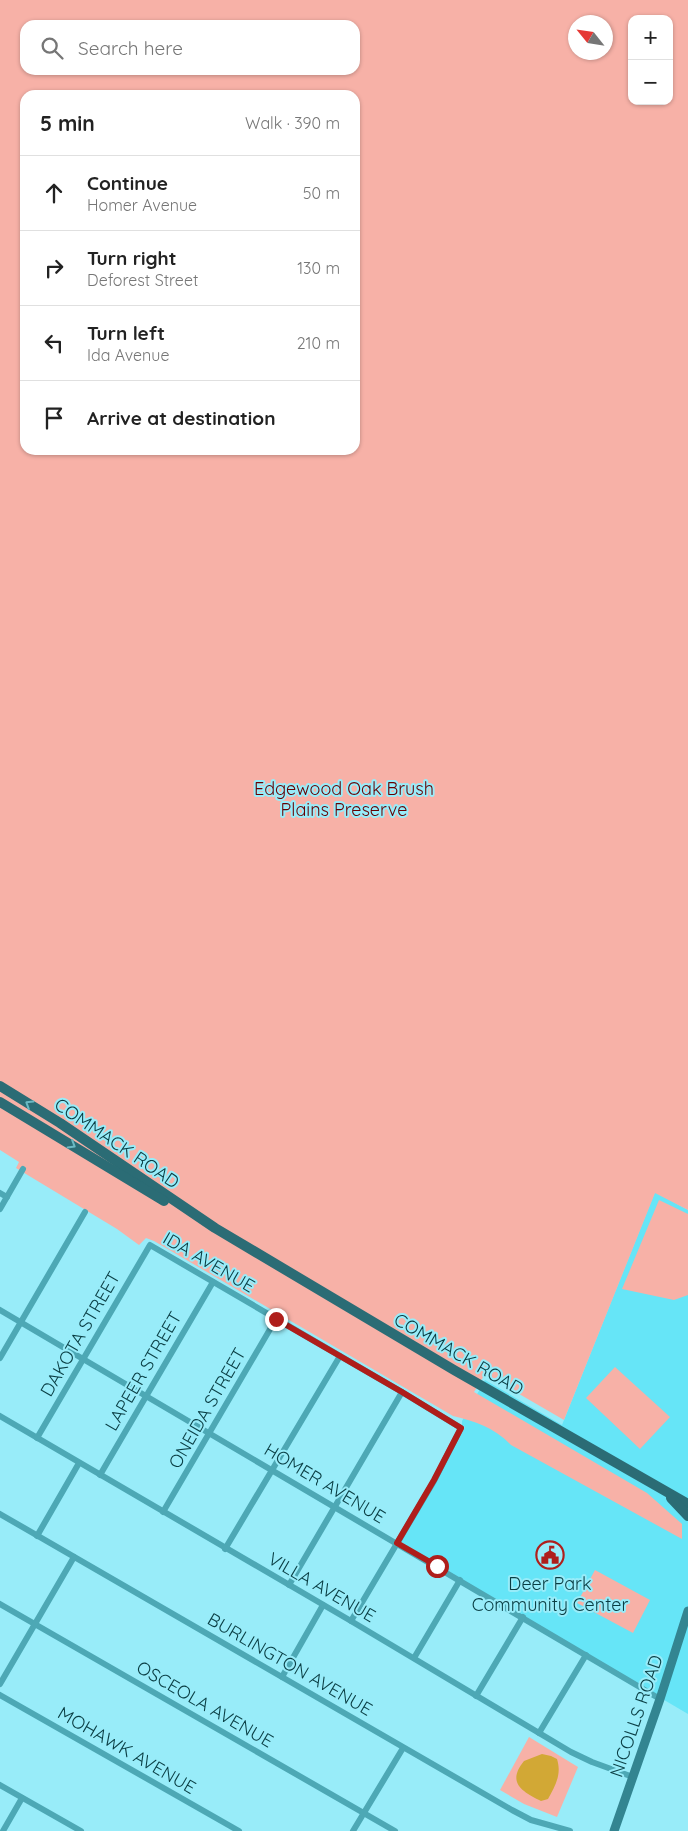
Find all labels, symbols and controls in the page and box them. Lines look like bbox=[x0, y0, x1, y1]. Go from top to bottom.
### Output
north arrow bbox=[568, 15, 613, 60]
map controls bbox=[628, 15, 673, 105]
button: + bbox=[628, 15, 673, 60]
search box bbox=[20, 20, 360, 75]
icon: search bbox=[38, 34, 66, 62]
text: Search here bbox=[78, 36, 183, 60]
button: − bbox=[628, 60, 673, 105]
text: 5 min bbox=[40, 110, 95, 136]
text: Walk · 390 m bbox=[245, 113, 340, 133]
text: Continue bbox=[87, 171, 168, 195]
icon: ahead bbox=[40, 179, 68, 207]
text: 50 m bbox=[303, 183, 340, 203]
text: Homer Avenue bbox=[87, 195, 197, 215]
text: Turn right bbox=[87, 246, 176, 270]
icon: right bbox=[40, 254, 68, 282]
text: 130 m bbox=[297, 258, 340, 278]
text: Deforest Street bbox=[87, 270, 198, 290]
text: Turn left bbox=[87, 321, 165, 345]
icon: left bbox=[40, 329, 68, 357]
text: 210 m bbox=[297, 333, 340, 353]
text: Ida Avenue bbox=[87, 345, 169, 365]
icon: arrive bbox=[40, 404, 68, 432]
text: Arrive at destination bbox=[87, 406, 276, 430]
park label: Edgewood Oak Brush Plains Preserve bbox=[254, 777, 434, 821]
street label: COMMACK ROAD bbox=[50, 1093, 184, 1193]
one-way arrow bbox=[25, 1100, 34, 1110]
one-way arrow bbox=[66, 1139, 75, 1149]
street label: IDA AVENUE bbox=[159, 1226, 259, 1298]
street label: DAKOTA STREET bbox=[35, 1267, 125, 1401]
street label: LAPEER STREET bbox=[100, 1307, 186, 1435]
route end bbox=[265, 1308, 288, 1331]
street label: COMMACK ROAD bbox=[390, 1308, 528, 1400]
street label: ONEIDA STREET bbox=[163, 1344, 251, 1472]
street label: HOMER AVENUE bbox=[260, 1438, 390, 1528]
public building icon: Deer Park Community Center bbox=[535, 1540, 565, 1570]
street label: VILLA AVENUE bbox=[264, 1547, 380, 1627]
route start bbox=[426, 1555, 449, 1578]
place label: Deer Park Community Center bbox=[472, 1572, 628, 1616]
street label: BURLINGTON AVENUE bbox=[203, 1607, 377, 1721]
street label: NICOLLS ROAD bbox=[604, 1652, 668, 1780]
street label: OSCEOLA AVENUE bbox=[132, 1656, 278, 1752]
street label: MOHAWK AVENUE bbox=[54, 1701, 200, 1799]

